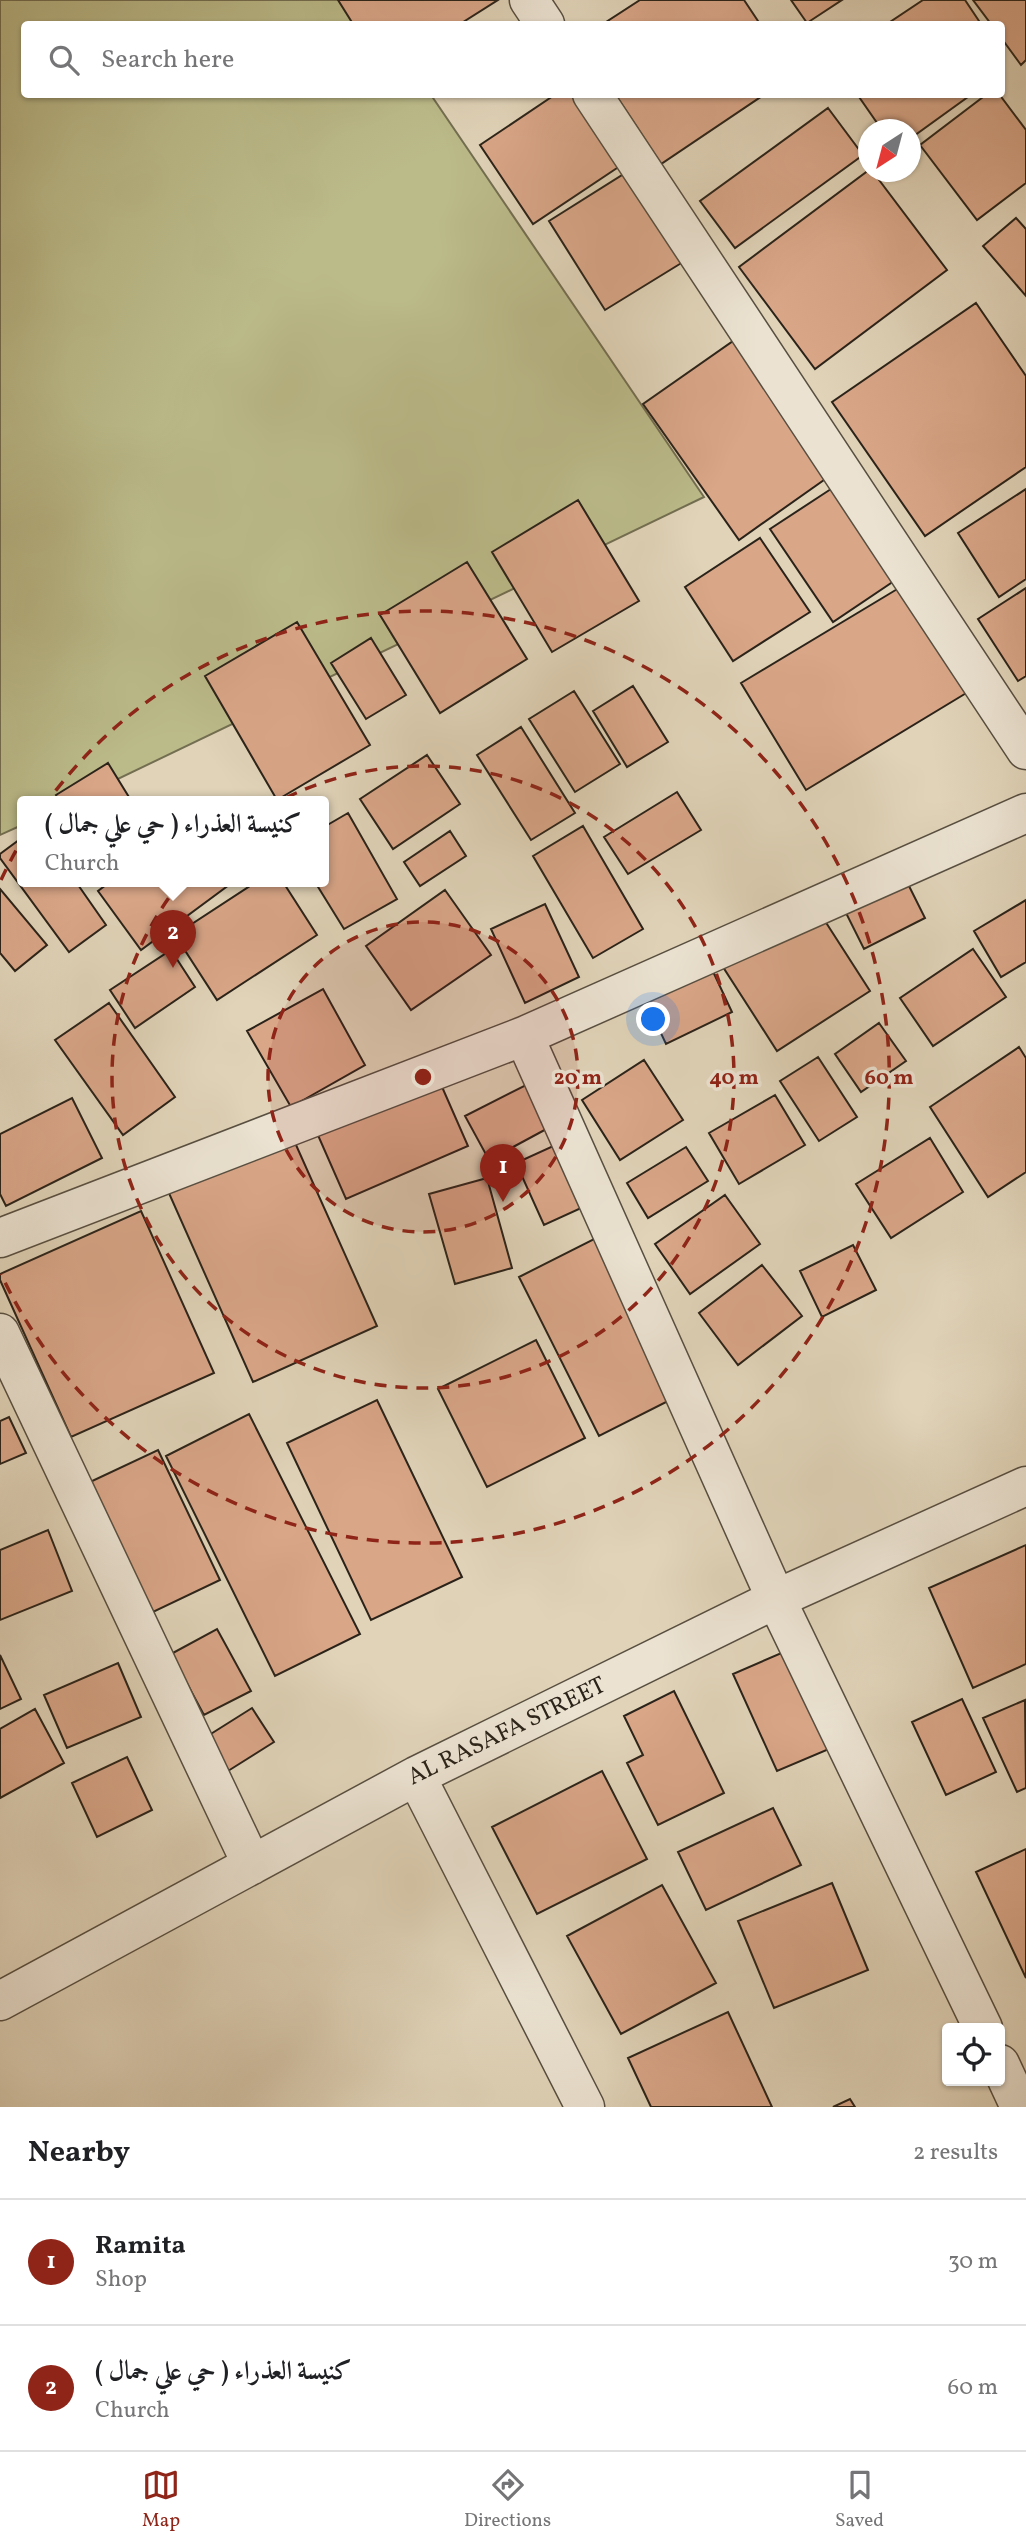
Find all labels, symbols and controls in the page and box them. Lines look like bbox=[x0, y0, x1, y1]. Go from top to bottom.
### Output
search box bbox=[21, 21, 1005, 98]
icon: search bbox=[45, 41, 83, 79]
text: Search here bbox=[101, 42, 234, 78]
north arrow bbox=[858, 119, 921, 182]
popup bbox=[17, 796, 329, 887]
text: كنيسة العذراء ( حي علي جمال ) bbox=[45, 807, 301, 843]
text: Church bbox=[45, 848, 119, 880]
pin: 2 bbox=[150, 910, 196, 968]
your location bbox=[636, 1002, 670, 1036]
text: 20 m bbox=[554, 1064, 602, 1093]
text: 40 m bbox=[709, 1064, 759, 1093]
text: 60 m bbox=[865, 1064, 913, 1093]
centre of rings bbox=[411, 1065, 435, 1089]
pin: 1 bbox=[480, 1144, 526, 1202]
street label: AL RASAFA STREET bbox=[402, 1669, 612, 1795]
map controls bbox=[942, 2023, 1005, 2086]
button: locate bbox=[942, 2023, 1005, 2086]
text: Nearby bbox=[28, 2132, 130, 2174]
text: 2 results bbox=[913, 2137, 998, 2169]
text: Ramita bbox=[95, 2228, 186, 2264]
text: 1 bbox=[46, 2246, 56, 2278]
text: 30 m bbox=[948, 2246, 998, 2278]
text: Shop bbox=[95, 2264, 147, 2296]
text: كنيسة العذراء ( حي علي جمال ) bbox=[95, 2354, 352, 2390]
text: 2 bbox=[45, 2372, 57, 2404]
text: 60 m bbox=[948, 2372, 998, 2404]
text: Church bbox=[95, 2395, 170, 2427]
tab: Map bbox=[142, 2466, 180, 2534]
tab: Directions bbox=[464, 2466, 551, 2534]
tab: Saved bbox=[835, 2466, 884, 2534]

